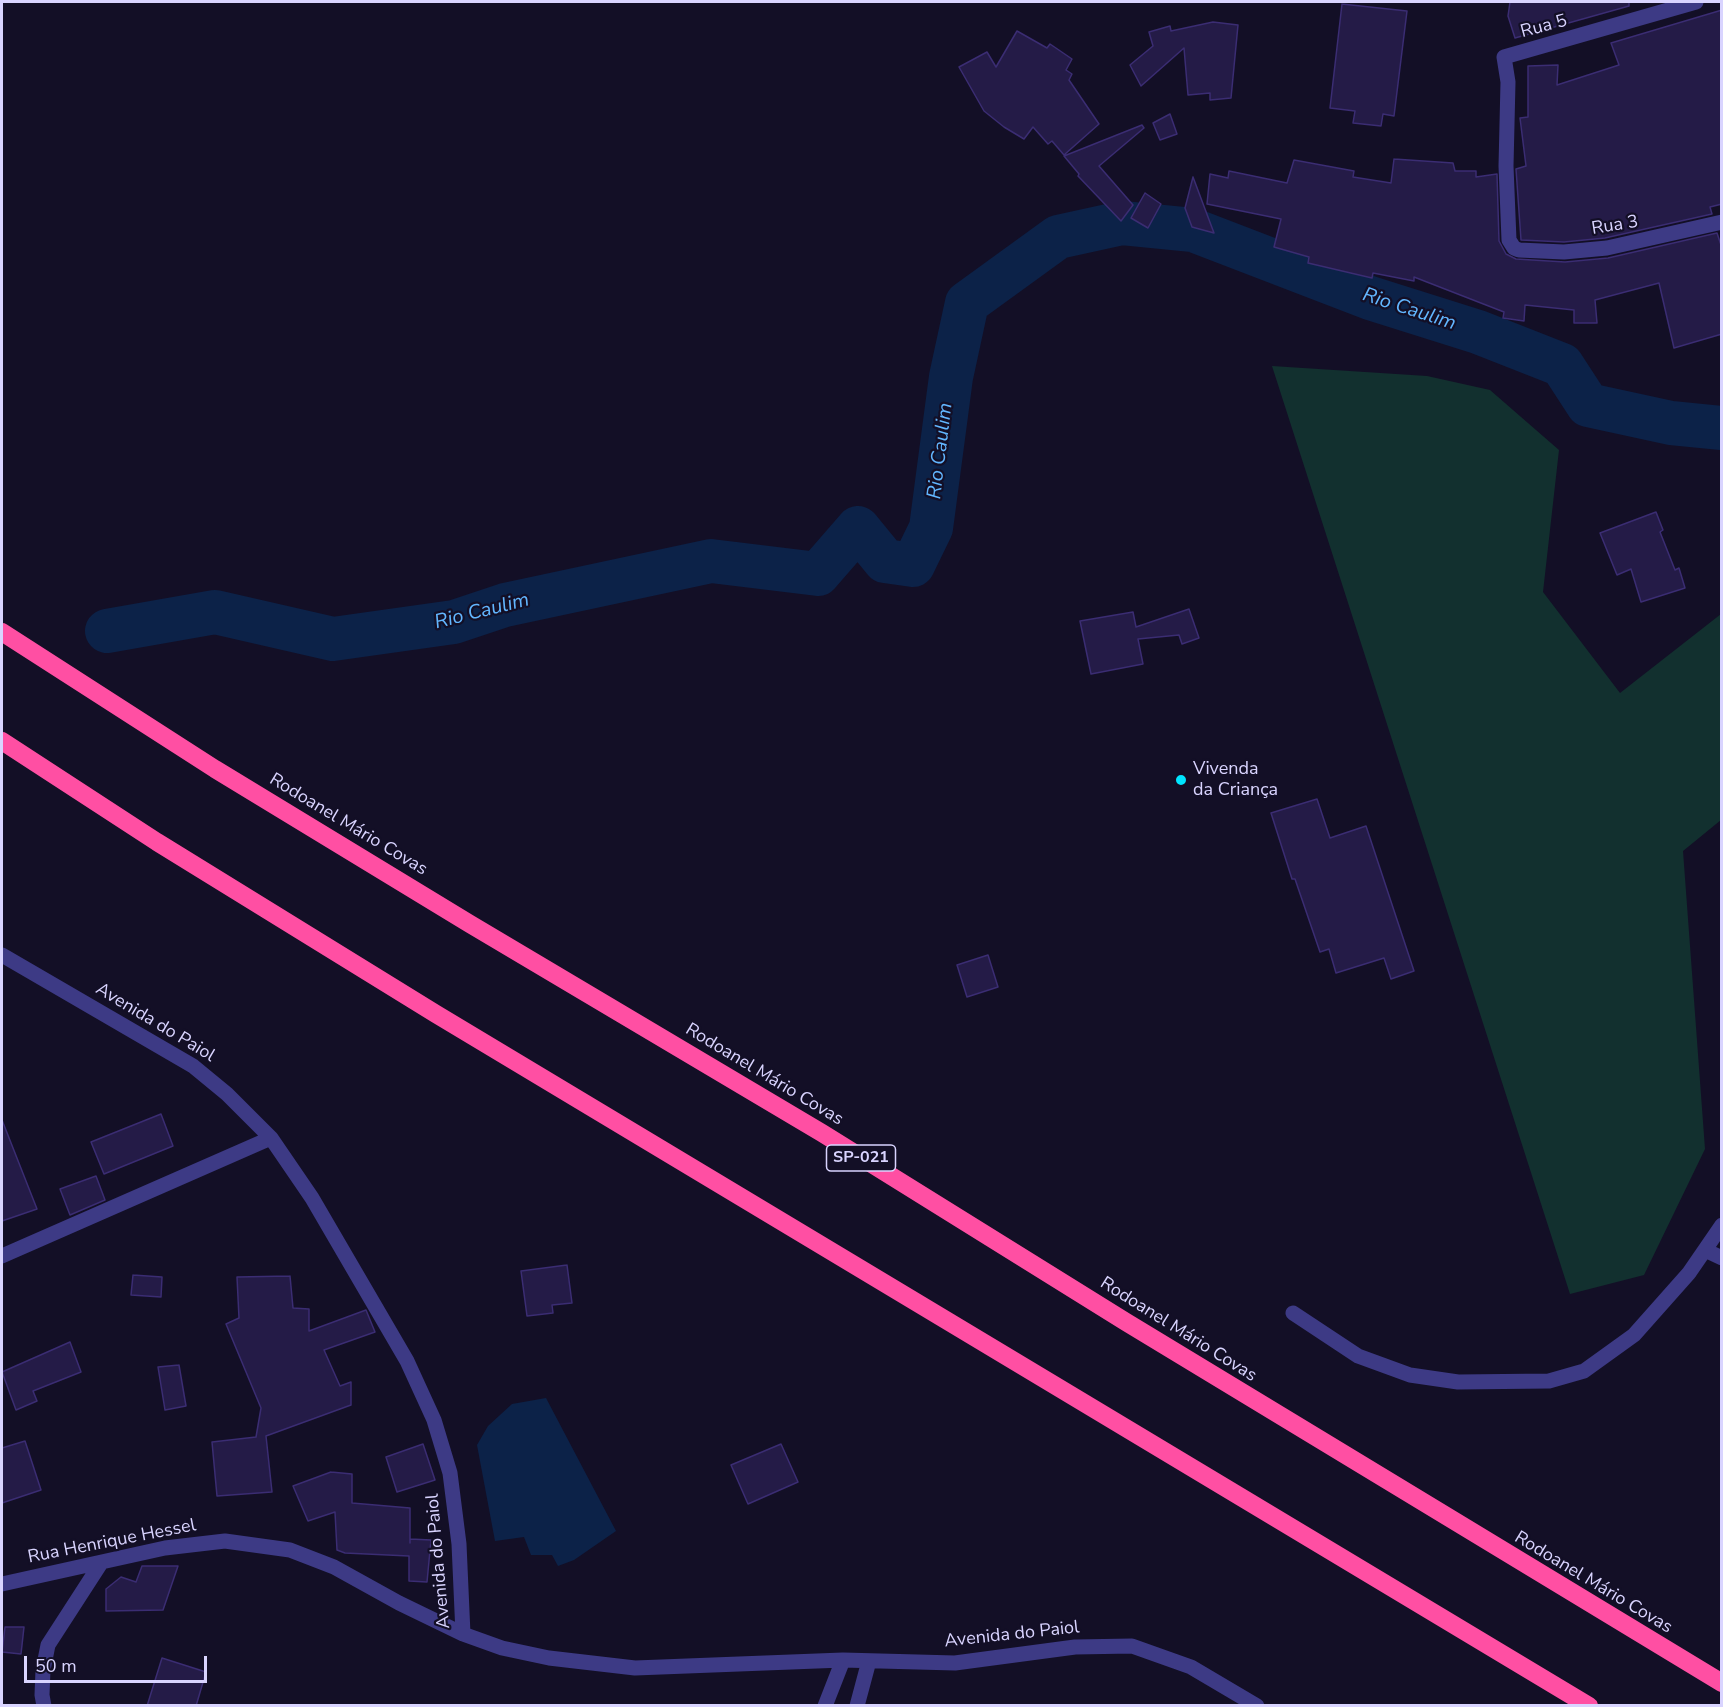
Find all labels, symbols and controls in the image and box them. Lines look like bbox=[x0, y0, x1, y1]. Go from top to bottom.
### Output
street label: Rua 5 bbox=[1518, 10, 1570, 44]
street label: Rua 3 bbox=[1590, 212, 1640, 240]
water label: Rio Caulim bbox=[1359, 284, 1459, 336]
water label: Rio Caulim bbox=[923, 401, 959, 501]
water label: Rio Caulim bbox=[432, 589, 532, 635]
place label: Vivenda da Criança bbox=[1193, 759, 1278, 802]
street label: Rodoanel Mário Covas bbox=[265, 769, 431, 881]
marker: Vivenda da Criança bbox=[1174, 773, 1188, 787]
street label: Avenida do Paiol bbox=[91, 979, 219, 1067]
street label: Rodoanel Mário Covas bbox=[681, 1019, 847, 1131]
road number: SP-021 bbox=[826, 1145, 896, 1171]
street label: Rodoanel Mário Covas bbox=[1096, 1273, 1260, 1387]
street label: Avenida do Paiol bbox=[422, 1493, 456, 1629]
street label: Rua Henrique Hessel bbox=[26, 1515, 198, 1569]
street label: Rodoanel Mário Covas bbox=[1510, 1527, 1676, 1639]
street label: Avenida do Paiol bbox=[943, 1617, 1081, 1653]
scale bar bbox=[27, 1644, 210, 1682]
text: 50 m bbox=[35, 1654, 77, 1678]

